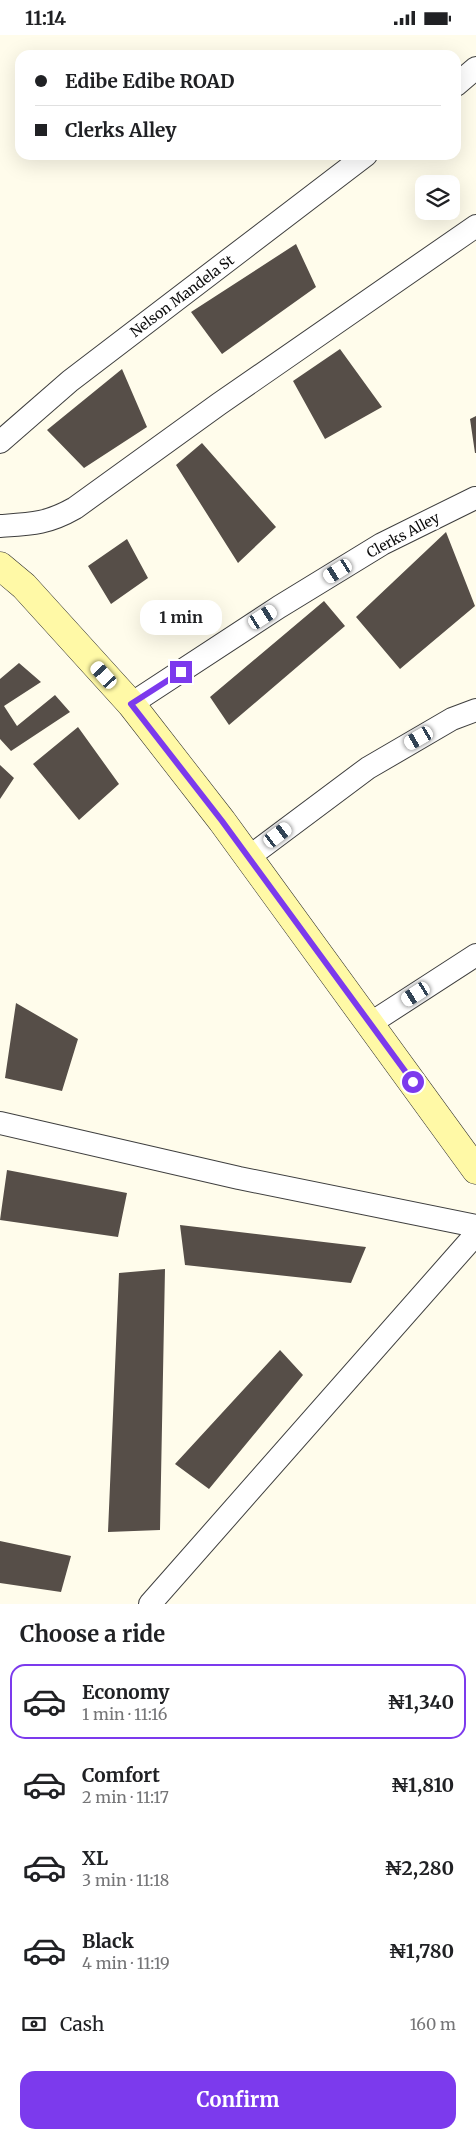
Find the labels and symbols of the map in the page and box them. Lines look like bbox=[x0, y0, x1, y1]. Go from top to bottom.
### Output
street label: Nelson Mandela St bbox=[127, 251, 238, 341]
street label: Clerks Alley bbox=[363, 508, 443, 562]
car bbox=[321, 557, 354, 585]
callout: 1 min bbox=[140, 599, 222, 635]
car bbox=[246, 603, 279, 631]
car bbox=[88, 659, 119, 691]
route end bbox=[170, 661, 192, 683]
car bbox=[402, 724, 435, 752]
car bbox=[261, 820, 294, 850]
car bbox=[399, 980, 432, 1008]
route start bbox=[402, 1071, 424, 1093]

